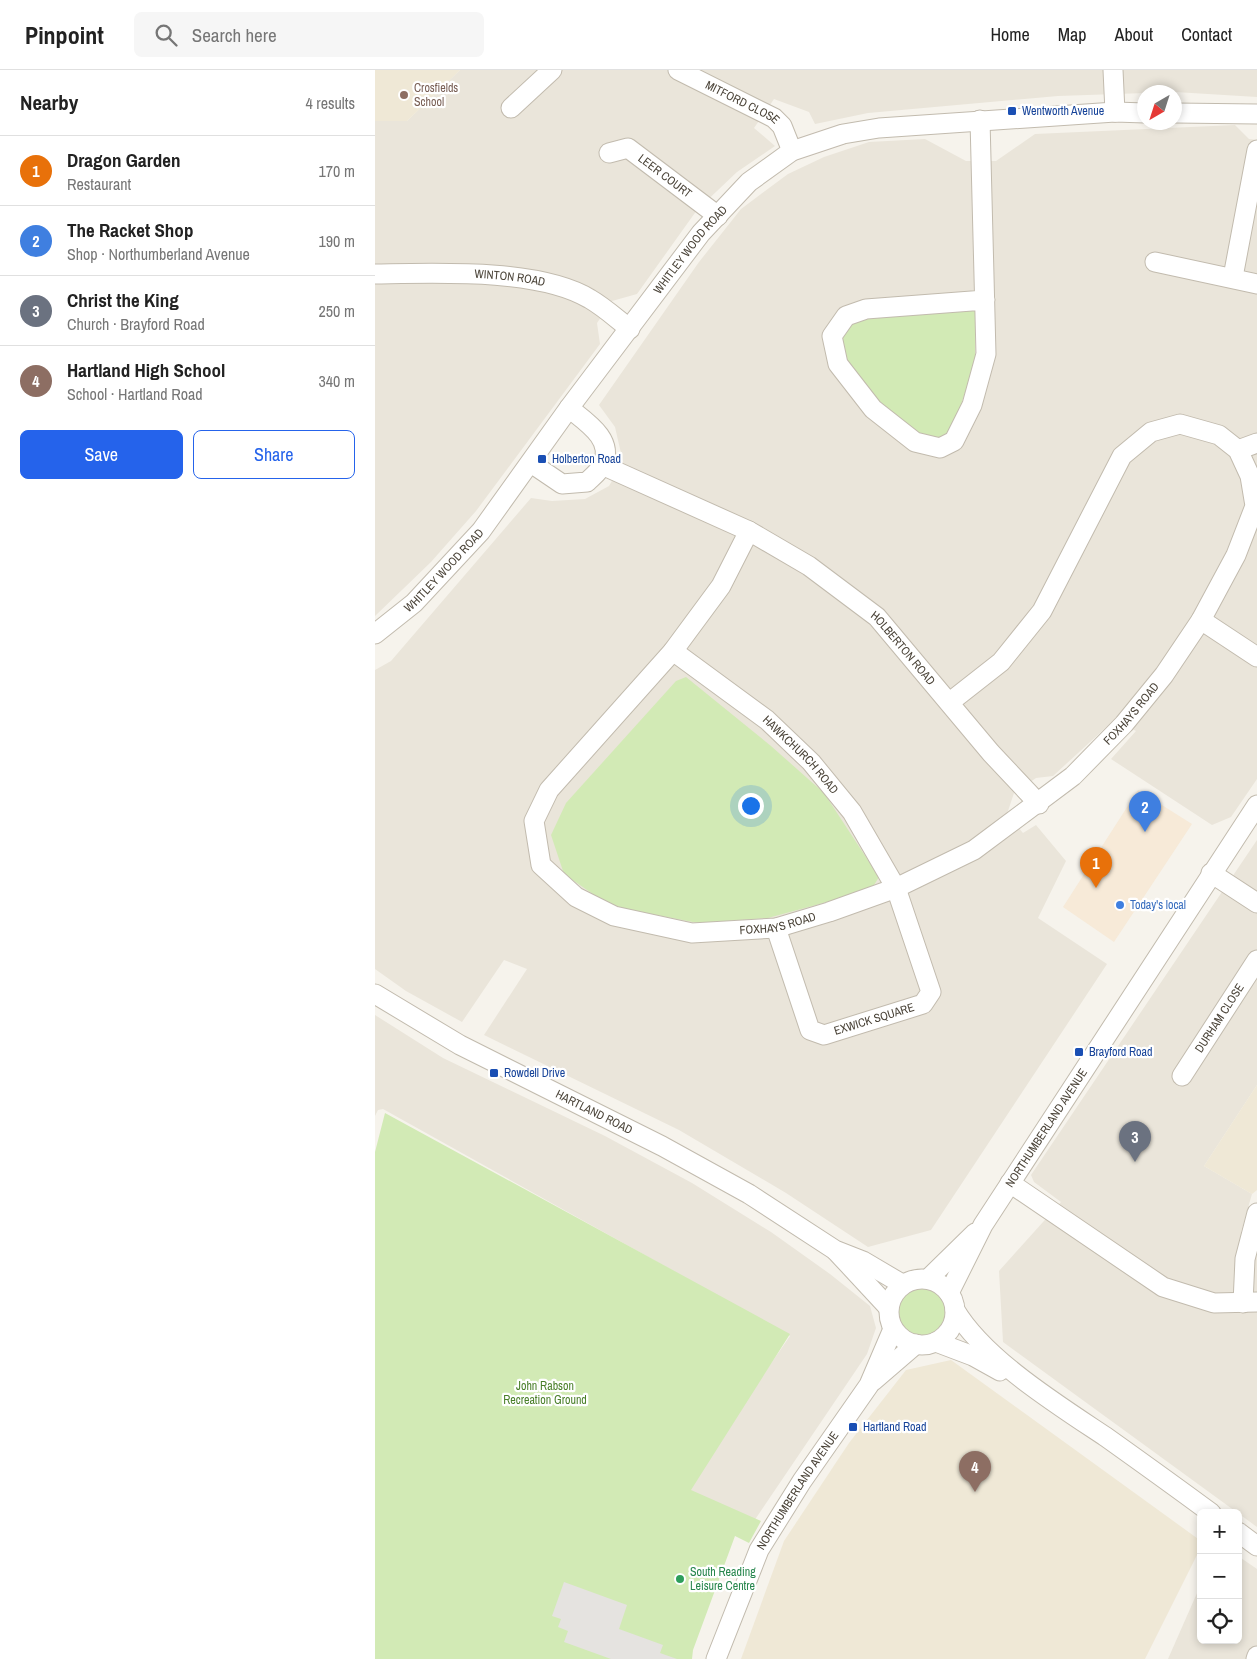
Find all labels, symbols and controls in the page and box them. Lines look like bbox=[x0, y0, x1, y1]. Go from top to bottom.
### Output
search box bbox=[134, 12, 484, 57]
text: Pinpoint bbox=[25, 19, 104, 51]
icon: search bbox=[152, 21, 180, 49]
text: Search here bbox=[192, 22, 277, 48]
text: Home bbox=[990, 22, 1030, 47]
text: Map bbox=[1058, 22, 1087, 47]
text: About bbox=[1115, 22, 1153, 47]
text: Contact bbox=[1181, 22, 1232, 47]
street label: MITFORD CLOSE bbox=[703, 77, 783, 127]
place label: Crosfields School bbox=[414, 80, 458, 110]
north arrow bbox=[1137, 85, 1182, 130]
text: Nearby bbox=[20, 88, 78, 117]
marker: Crosfields School bbox=[398, 89, 410, 101]
text: 4 results bbox=[305, 92, 355, 114]
place label: Wentworth Avenue bbox=[1022, 103, 1104, 119]
marker: Wentworth Avenue bbox=[1006, 105, 1018, 117]
text: Dragon Garden bbox=[67, 147, 180, 173]
street label: LEER COURT bbox=[635, 150, 695, 201]
text: 1 bbox=[32, 160, 40, 182]
text: 170 m bbox=[319, 160, 355, 182]
text: Restaurant bbox=[67, 173, 131, 195]
street label: WHITLEY WOOD ROAD bbox=[650, 202, 731, 297]
text: The Racket Shop bbox=[67, 217, 193, 243]
text: 2 bbox=[32, 230, 40, 252]
text: 190 m bbox=[319, 230, 355, 252]
text: Shop · Northumberland Avenue bbox=[67, 243, 250, 265]
street label: WINTON ROAD bbox=[474, 266, 547, 290]
text: Christ the King bbox=[67, 287, 179, 313]
text: 3 bbox=[32, 300, 40, 322]
text: 250 m bbox=[319, 300, 355, 322]
text: Church · Brayford Road bbox=[67, 313, 205, 335]
text: Hartland High School bbox=[67, 357, 225, 383]
text: 4 bbox=[32, 370, 40, 392]
text: 340 m bbox=[319, 370, 355, 392]
text: School · Hartland Road bbox=[67, 383, 203, 405]
button: Save bbox=[20, 430, 183, 479]
button: Share bbox=[193, 430, 355, 479]
place label: Holberton Road bbox=[552, 451, 621, 467]
marker: Holberton Road bbox=[536, 453, 548, 465]
street label: WHITLEY WOOD ROAD bbox=[401, 525, 487, 616]
street label: HOLBERTON ROAD bbox=[868, 607, 939, 688]
street label: FOXHAYS ROAD bbox=[1100, 679, 1163, 748]
street label: HAWKCHURCH ROAD bbox=[759, 712, 842, 797]
pin: 2 bbox=[1129, 791, 1161, 832]
your location bbox=[738, 793, 764, 819]
pin: 1 bbox=[1080, 847, 1112, 888]
place label: Today's local bbox=[1130, 897, 1186, 913]
marker: Today's local bbox=[1114, 899, 1126, 911]
street label: FOXHAYS ROAD bbox=[739, 908, 818, 938]
street label: DURHAM CLOSE bbox=[1191, 980, 1248, 1056]
street label: EXWICK SQUARE bbox=[832, 999, 916, 1039]
place label: Brayford Road bbox=[1089, 1044, 1152, 1060]
marker: Brayford Road bbox=[1073, 1046, 1085, 1058]
place label: Rowdell Drive bbox=[504, 1065, 565, 1081]
street label: NORTHUMBERLAND AVENUE bbox=[1002, 1065, 1091, 1190]
marker: Rowdell Drive bbox=[488, 1067, 500, 1079]
street label: HARTLAND ROAD bbox=[553, 1086, 635, 1138]
pin: 3 bbox=[1119, 1121, 1151, 1162]
park label: John Rabson Recreation Ground bbox=[503, 1378, 587, 1408]
place label: Hartland Road bbox=[863, 1419, 926, 1435]
marker: Hartland Road bbox=[847, 1421, 859, 1433]
street label: NORTHUMBERLAND AVENUE bbox=[753, 1428, 842, 1553]
pin: 4 bbox=[959, 1451, 991, 1492]
map controls bbox=[1197, 1509, 1242, 1644]
button: + bbox=[1197, 1509, 1242, 1554]
button: − bbox=[1197, 1554, 1242, 1599]
place label: South Reading Leisure Centre bbox=[690, 1564, 756, 1594]
marker: South Reading Leisure Centre bbox=[674, 1573, 686, 1585]
button: locate bbox=[1197, 1599, 1242, 1644]

